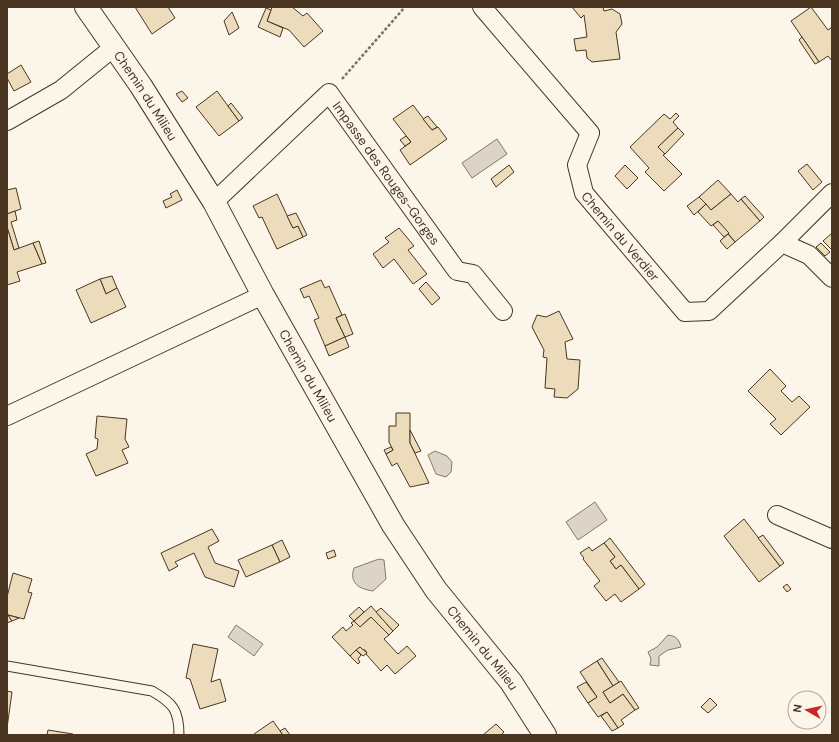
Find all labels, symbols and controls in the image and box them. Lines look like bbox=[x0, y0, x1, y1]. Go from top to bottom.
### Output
street label: Chemin du Milieu bbox=[110, 47, 182, 144]
street label: Impasse des Rouges-Gorges bbox=[329, 98, 444, 248]
street label: Chemin du Verdier bbox=[578, 188, 664, 285]
street label: Chemin du Milieu bbox=[276, 326, 342, 425]
street label: Chemin du Milieu bbox=[444, 602, 522, 693]
north arrow bbox=[787, 690, 827, 730]
text: N bbox=[790, 703, 805, 713]

